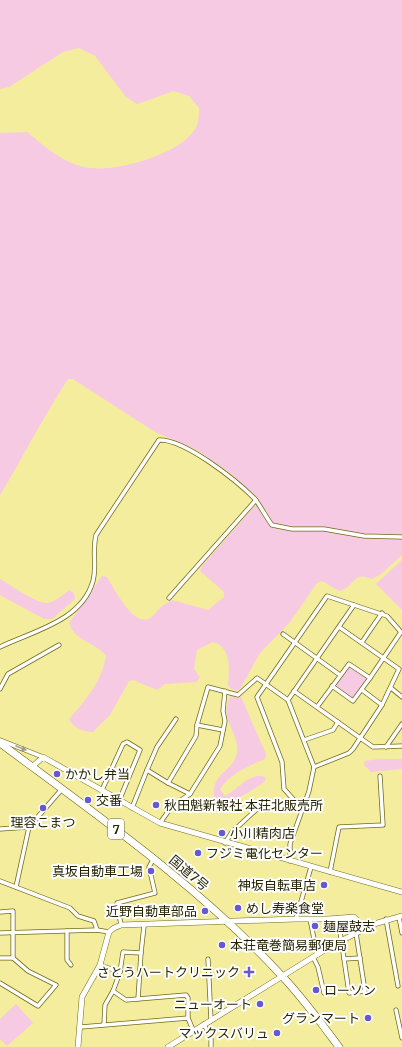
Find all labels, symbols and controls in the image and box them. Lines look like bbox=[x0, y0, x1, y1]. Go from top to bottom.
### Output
one-way arrow bbox=[16, 746, 28, 752]
place label: かかし弁当 bbox=[65, 766, 130, 783]
marker: かかし弁当 bbox=[52, 769, 62, 779]
place label: 交番 bbox=[96, 792, 122, 809]
marker: 交番 bbox=[83, 795, 93, 805]
place label: 秋田魁新報社 本荘北販売所 bbox=[164, 797, 323, 814]
marker: 秋田魁新報社 本荘北販売所 bbox=[151, 800, 161, 810]
marker: 理容こまつ bbox=[38, 803, 48, 813]
place label: 理容こまつ bbox=[10, 814, 76, 831]
road number: 7 bbox=[108, 819, 124, 839]
place label: 小川精肉店 bbox=[230, 825, 295, 842]
marker: 小川精肉店 bbox=[217, 828, 227, 838]
place label: フジミ電化センター bbox=[206, 845, 323, 862]
marker: フジミ電化センター bbox=[193, 848, 203, 858]
street label: 国道7号 bbox=[166, 852, 212, 894]
place label: 真坂自動車工場 bbox=[52, 863, 143, 880]
marker: 真坂自動車工場 bbox=[146, 866, 156, 876]
place label: 神坂自転車店 bbox=[238, 877, 316, 894]
marker: 神坂自転車店 bbox=[319, 880, 329, 890]
place label: めし寿楽食堂 bbox=[246, 900, 324, 917]
place label: 近野自動車部品 bbox=[106, 903, 197, 920]
marker: めし寿楽食堂 bbox=[233, 903, 243, 913]
marker: 近野自動車部品 bbox=[200, 906, 210, 916]
place label: 麺屋鼓志 bbox=[323, 918, 375, 935]
marker: 麺屋鼓志 bbox=[310, 921, 320, 931]
place label: 本荘竜巻簡易郵便局 bbox=[230, 937, 347, 954]
marker: 本荘竜巻簡易郵便局 bbox=[217, 940, 227, 950]
place label: さとうハートクリニック bbox=[97, 964, 240, 981]
marker: さとうハートクリニック bbox=[243, 966, 255, 978]
place label: ローソン bbox=[324, 982, 376, 999]
marker: ローソン bbox=[311, 985, 321, 995]
place label: ニューオート bbox=[174, 996, 252, 1013]
marker: ニューオート bbox=[255, 999, 265, 1009]
place label: グランマート bbox=[282, 1010, 360, 1027]
marker: グランマート bbox=[363, 1013, 373, 1023]
place label: マックスバリュ bbox=[178, 1025, 269, 1042]
marker: マックスバリュ bbox=[272, 1028, 282, 1038]

